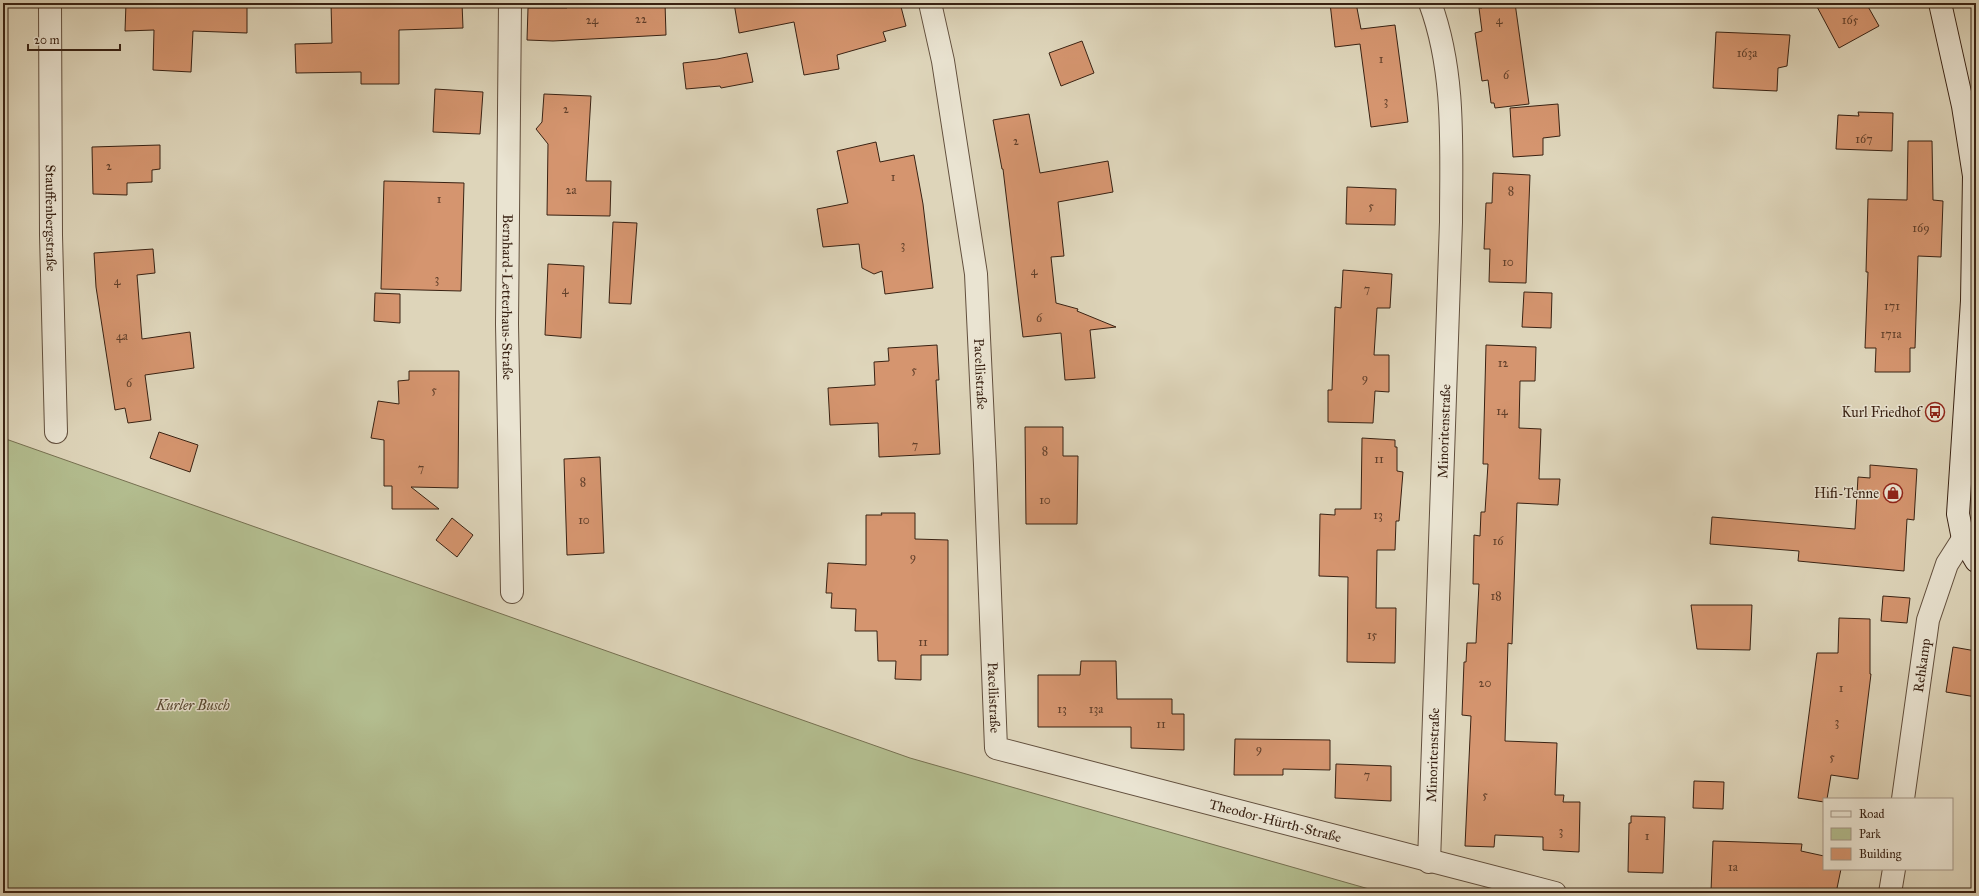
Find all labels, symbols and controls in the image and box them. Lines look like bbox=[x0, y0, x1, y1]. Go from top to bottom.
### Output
house number: 22 bbox=[635, 12, 647, 26]
house number: 24 bbox=[586, 13, 599, 27]
house number: 4 bbox=[1496, 13, 1503, 27]
house number: 165 bbox=[1842, 13, 1859, 27]
scale bar bbox=[28, 26, 120, 52]
text: 20 m bbox=[34, 33, 60, 47]
house number: 163a bbox=[1737, 46, 1758, 60]
house number: 1 bbox=[1379, 52, 1384, 66]
house number: 6 bbox=[1503, 68, 1510, 82]
house number: 3 bbox=[1384, 94, 1389, 108]
house number: 2 bbox=[563, 102, 569, 116]
house number: 167 bbox=[1855, 132, 1873, 146]
house number: 2 bbox=[1013, 134, 1019, 148]
house number: 2 bbox=[106, 159, 112, 173]
street label: Stauffenbergstraße bbox=[42, 164, 60, 272]
house number: 1 bbox=[891, 170, 896, 184]
house number: 2a bbox=[566, 183, 577, 197]
house number: 8 bbox=[1508, 184, 1514, 198]
house number: 1 bbox=[437, 192, 442, 206]
house number: 5 bbox=[1368, 199, 1374, 213]
street label: Bernhard-Letterhaus-Straße bbox=[498, 214, 516, 380]
house number: 169 bbox=[1912, 221, 1930, 235]
house number: 3 bbox=[901, 238, 906, 252]
house number: 10 bbox=[1502, 255, 1514, 269]
house number: 4 bbox=[1031, 264, 1038, 278]
house number: 3 bbox=[435, 272, 440, 286]
house number: 4 bbox=[114, 274, 121, 288]
house number: 7 bbox=[1364, 282, 1370, 296]
house number: 4 bbox=[562, 283, 569, 297]
house number: 171 bbox=[1884, 299, 1900, 313]
house number: 6 bbox=[1036, 311, 1043, 325]
house number: 171a bbox=[1881, 327, 1902, 341]
house number: 4a bbox=[116, 329, 129, 343]
street label: Pacellistraße bbox=[970, 338, 990, 410]
house number: 12 bbox=[1498, 356, 1508, 370]
house number: 5 bbox=[911, 363, 917, 377]
house number: 9 bbox=[1362, 371, 1368, 385]
house number: 6 bbox=[126, 376, 133, 390]
house number: 5 bbox=[431, 383, 437, 397]
street label: Minoritenstraße bbox=[1434, 383, 1454, 479]
bus stop icon: Kurl Friedhof bbox=[1924, 401, 1946, 423]
house number: 14 bbox=[1496, 404, 1508, 418]
place label: Kurl Friedhof bbox=[1842, 404, 1923, 421]
house number: 7 bbox=[912, 438, 918, 452]
house number: 8 bbox=[1042, 444, 1048, 458]
house number: 11 bbox=[1374, 452, 1384, 466]
house number: 7 bbox=[418, 461, 424, 475]
house number: 8 bbox=[580, 475, 586, 489]
shop icon: Hifi-Tenne bbox=[1882, 482, 1904, 504]
place label: Hifi-Tenne bbox=[1814, 485, 1879, 502]
house number: 10 bbox=[1039, 493, 1051, 507]
house number: 13 bbox=[1373, 508, 1383, 522]
house number: 10 bbox=[578, 513, 590, 527]
house number: 16 bbox=[1493, 534, 1504, 548]
house number: 9 bbox=[910, 550, 916, 564]
house number: 18 bbox=[1490, 589, 1502, 603]
house number: 15 bbox=[1367, 628, 1378, 642]
house number: 11 bbox=[918, 635, 928, 649]
street label: Rehkamp bbox=[1910, 637, 1934, 694]
street label: Pacellistraße bbox=[984, 662, 1003, 734]
house number: 20 bbox=[1479, 676, 1491, 690]
house number: 1 bbox=[1839, 681, 1844, 695]
park label: Kurler Busch bbox=[155, 697, 230, 714]
house number: 13 bbox=[1057, 702, 1067, 716]
house number: 13a bbox=[1089, 702, 1104, 716]
street label: Minoritenstraße bbox=[1423, 707, 1443, 803]
house number: 3 bbox=[1835, 715, 1840, 729]
house number: 11 bbox=[1156, 717, 1166, 731]
house number: 9 bbox=[1256, 742, 1262, 756]
house number: 5 bbox=[1829, 750, 1835, 764]
house number: 7 bbox=[1364, 768, 1370, 782]
house number: 5 bbox=[1482, 788, 1488, 802]
street label: Theodor-Hürth-Straße bbox=[1207, 796, 1343, 846]
legend bbox=[1823, 798, 1953, 870]
text: Road bbox=[1859, 807, 1885, 821]
house number: 3 bbox=[1559, 824, 1564, 838]
text: Park bbox=[1859, 827, 1881, 841]
house number: 1 bbox=[1645, 829, 1650, 843]
text: Building bbox=[1859, 847, 1902, 862]
house number: 1a bbox=[1728, 860, 1739, 874]

